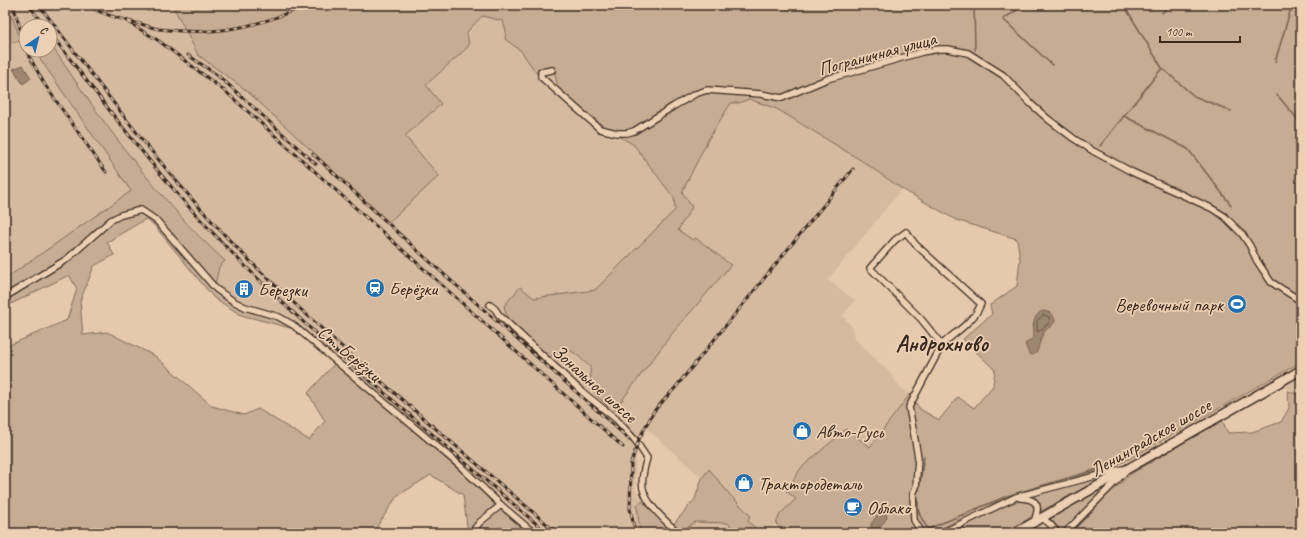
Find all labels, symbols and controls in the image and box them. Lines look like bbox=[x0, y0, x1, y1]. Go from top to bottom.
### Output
north arrow bbox=[18, 18, 58, 58]
scale bar bbox=[1160, 18, 1240, 44]
text: С bbox=[38, 23, 51, 38]
text: 100 m bbox=[1166, 24, 1193, 40]
street label: Пограничная улица bbox=[816, 26, 940, 81]
station icon: Берёзки bbox=[364, 277, 386, 299]
place label: Берёзки bbox=[389, 277, 438, 301]
building icon: Березки bbox=[233, 278, 255, 300]
place label: Березки bbox=[258, 278, 309, 302]
place label: Веревочный парк bbox=[1115, 293, 1224, 317]
sports icon: Веревочный парк bbox=[1226, 293, 1248, 315]
street label: Ст. Берёзки bbox=[313, 320, 387, 388]
district label: Андрохново bbox=[896, 329, 989, 358]
street label: Зональное шоссе bbox=[547, 339, 643, 429]
street label: Ленинградское шоссе bbox=[1086, 393, 1217, 482]
shop icon: Авто-Русь bbox=[791, 420, 813, 442]
place label: Авто-Русь bbox=[816, 420, 885, 444]
shop icon: Трактородеталь bbox=[733, 472, 755, 494]
place label: Трактородеталь bbox=[758, 472, 863, 496]
cafe icon: Облако bbox=[842, 496, 864, 518]
place label: Облако bbox=[867, 496, 912, 520]

